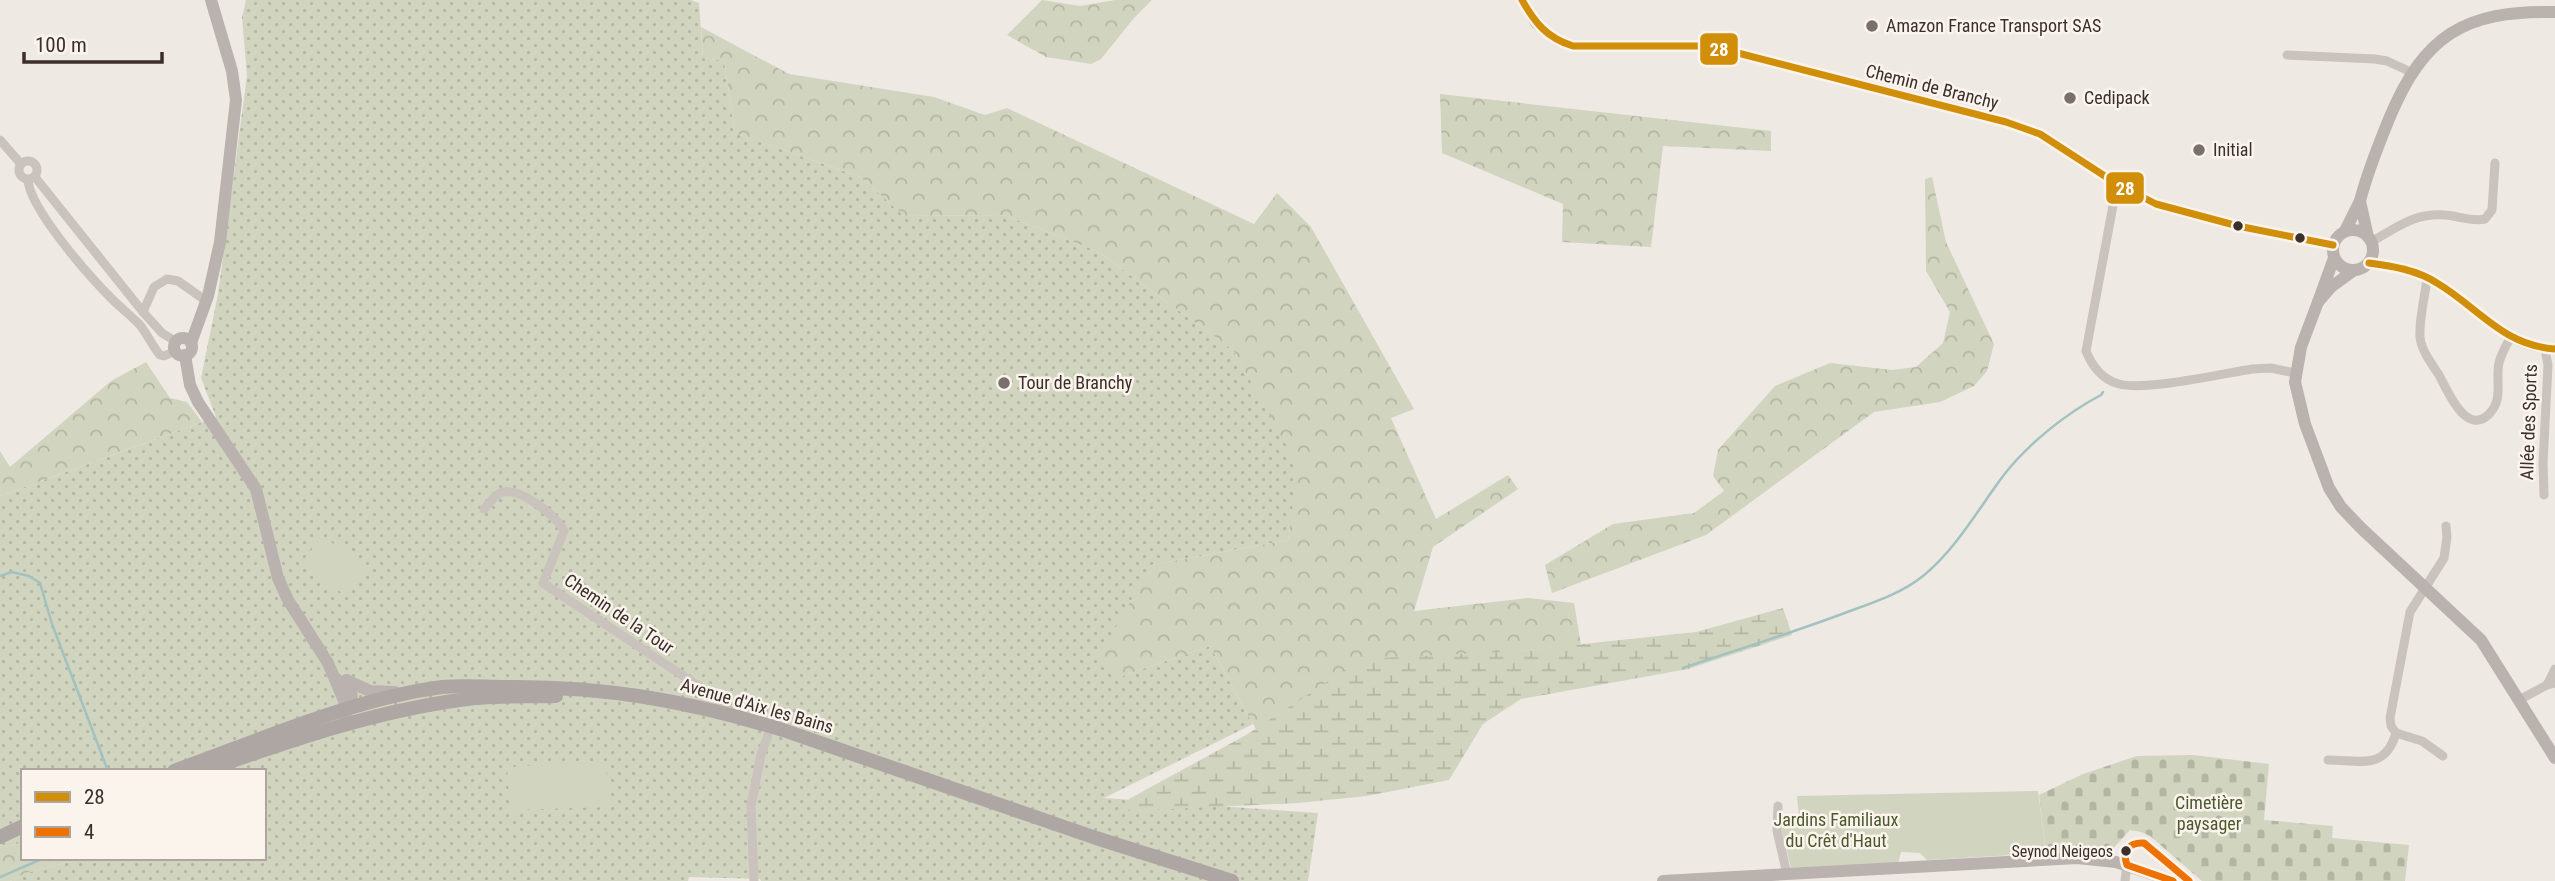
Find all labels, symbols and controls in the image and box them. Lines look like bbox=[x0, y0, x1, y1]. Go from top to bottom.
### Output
place label: Amazon France Transport SAS bbox=[1886, 15, 2101, 36]
marker: Amazon France Transport SAS bbox=[1864, 18, 1880, 34]
scale bar bbox=[24, 21, 163, 65]
line badge: 28 bbox=[1699, 32, 1739, 66]
text: 100 m bbox=[35, 33, 87, 57]
text: 28 bbox=[1709, 38, 1729, 61]
street label: Chemin de Branchy bbox=[1864, 60, 2001, 113]
place label: Cedipack bbox=[2084, 87, 2150, 108]
marker: Cedipack bbox=[2062, 90, 2078, 106]
place label: Initial bbox=[2213, 139, 2253, 160]
marker: Initial bbox=[2191, 142, 2207, 158]
line badge: 28 bbox=[2105, 171, 2145, 205]
text: 28 bbox=[2115, 177, 2135, 200]
unlabelled marker bbox=[2231, 219, 2245, 233]
unlabelled marker bbox=[2293, 231, 2307, 245]
street label: Allée des Sports bbox=[2516, 364, 2541, 480]
place label: Tour de Branchy bbox=[1018, 372, 1133, 393]
marker: Tour de Branchy bbox=[996, 375, 1012, 391]
street label: Chemin de la Tour bbox=[561, 569, 678, 658]
street label: Avenue d'Aix les Bains bbox=[678, 674, 836, 737]
legend bbox=[21, 769, 266, 860]
text: 28 bbox=[84, 785, 105, 809]
park label: Cimetière paysager bbox=[2175, 792, 2243, 834]
park label: Jardins Familiaux du Crêt d'Haut bbox=[1774, 809, 1899, 851]
text: 4 bbox=[84, 820, 94, 844]
place label: Seynod Neigeos bbox=[2011, 842, 2113, 861]
marker: Seynod Neigeos bbox=[2119, 844, 2133, 858]

